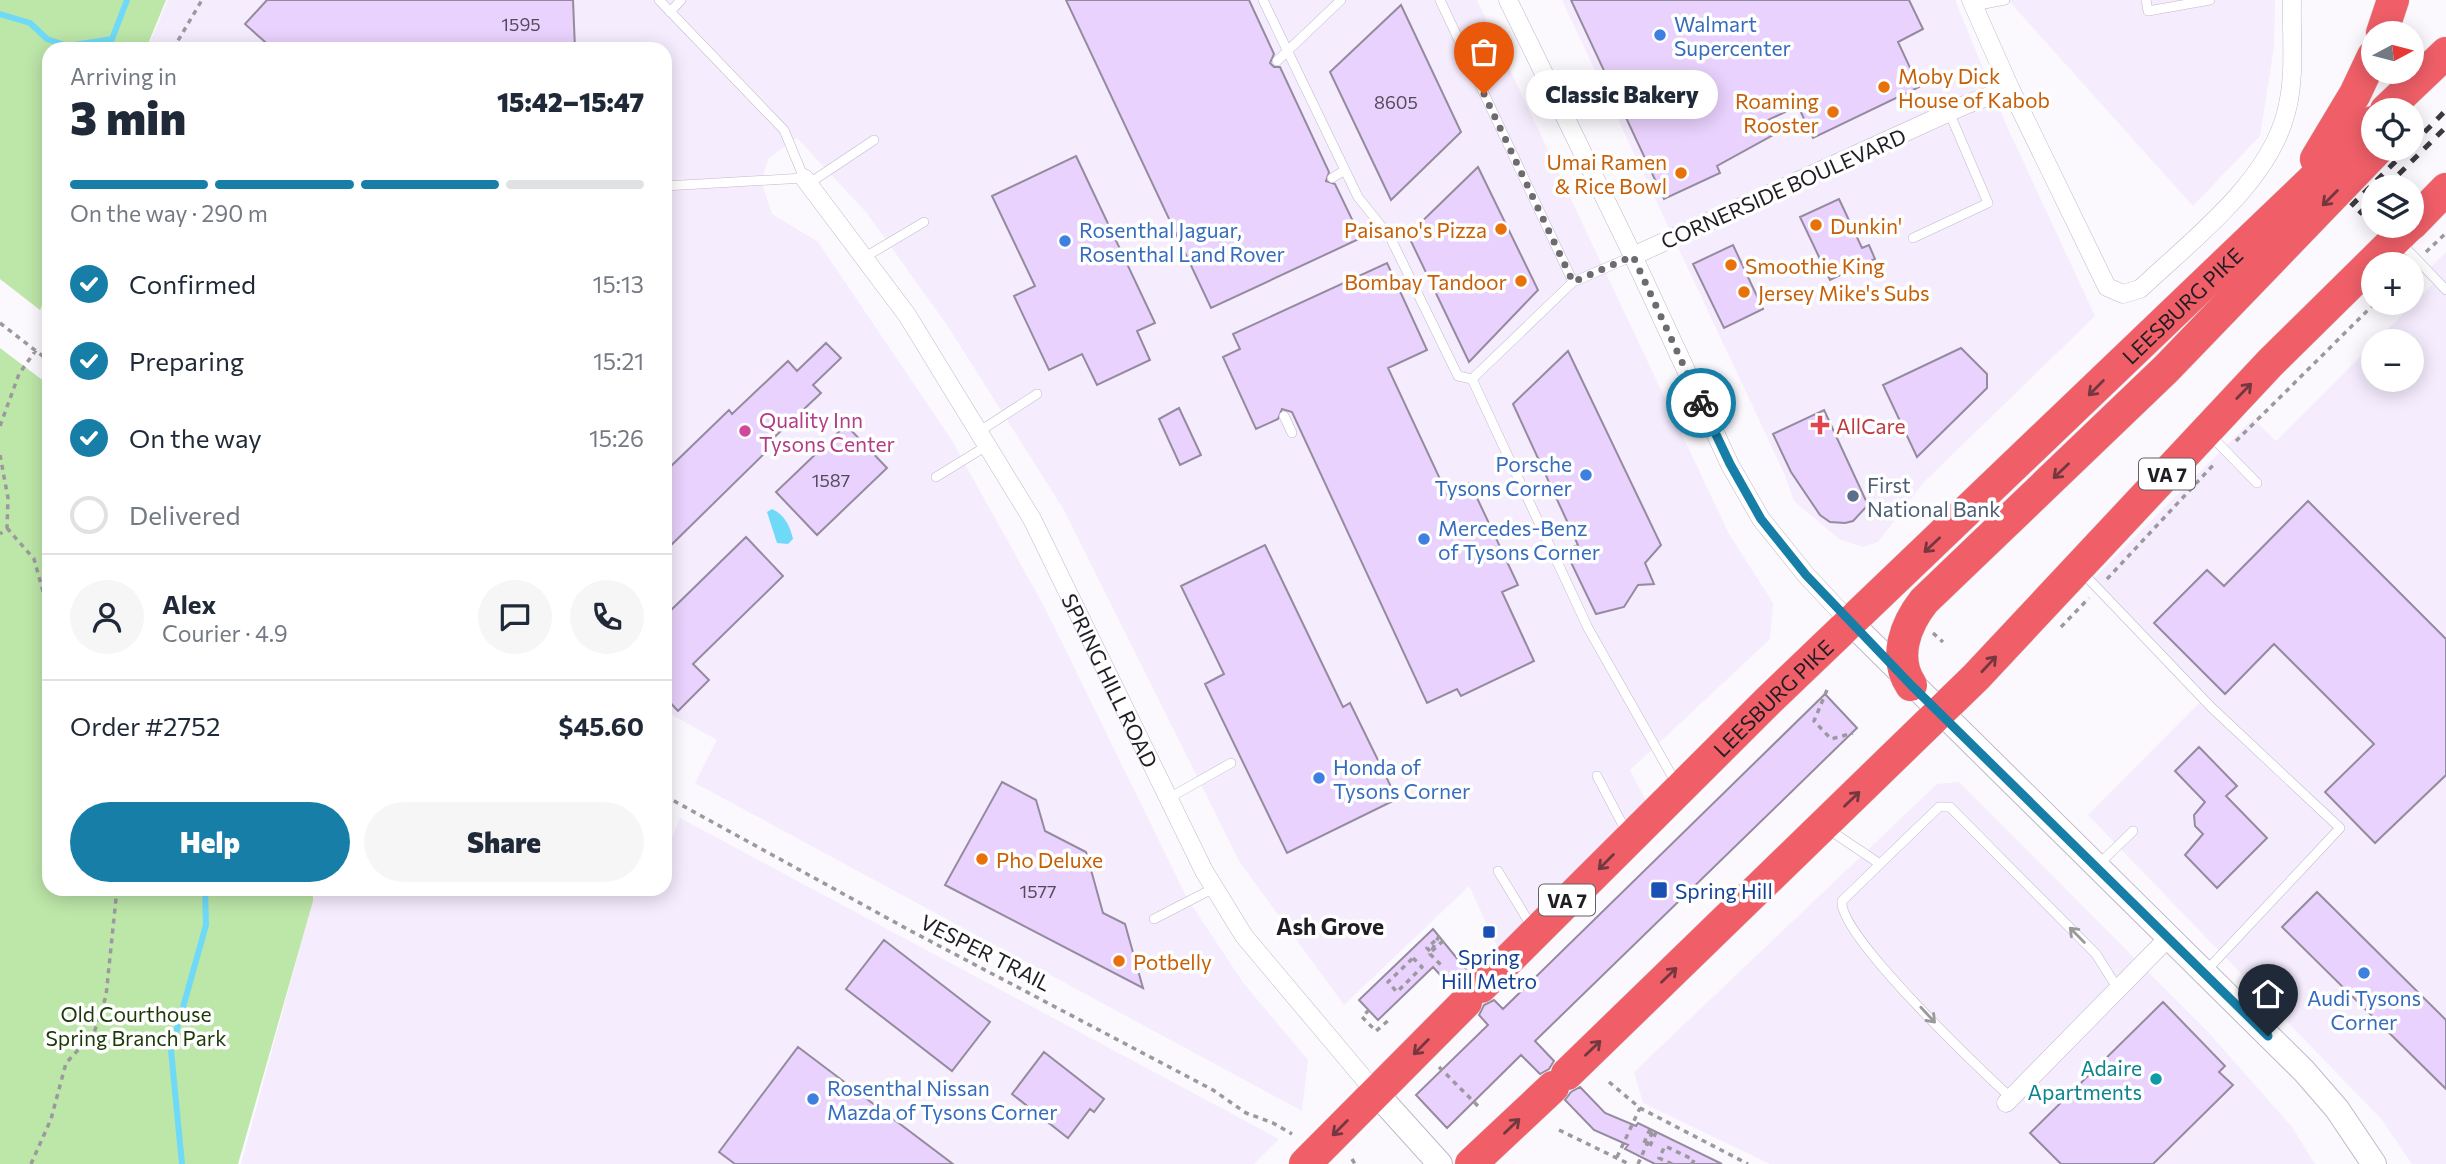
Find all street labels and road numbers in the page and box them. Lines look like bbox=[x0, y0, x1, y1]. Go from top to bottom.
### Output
street label: CORNERSIDE BOULEVARD bbox=[1657, 123, 1909, 253]
street label: LEESBURG PIKE bbox=[2116, 242, 2247, 368]
road number: VA 7 bbox=[2139, 458, 2195, 489]
street label: SPRING HILL ROAD bbox=[1058, 589, 1164, 771]
street label: LEESBURG PIKE bbox=[1708, 634, 1838, 761]
road number: VA 7 bbox=[1539, 885, 1595, 916]
street label: VESPER TRAIL bbox=[917, 908, 1055, 996]

